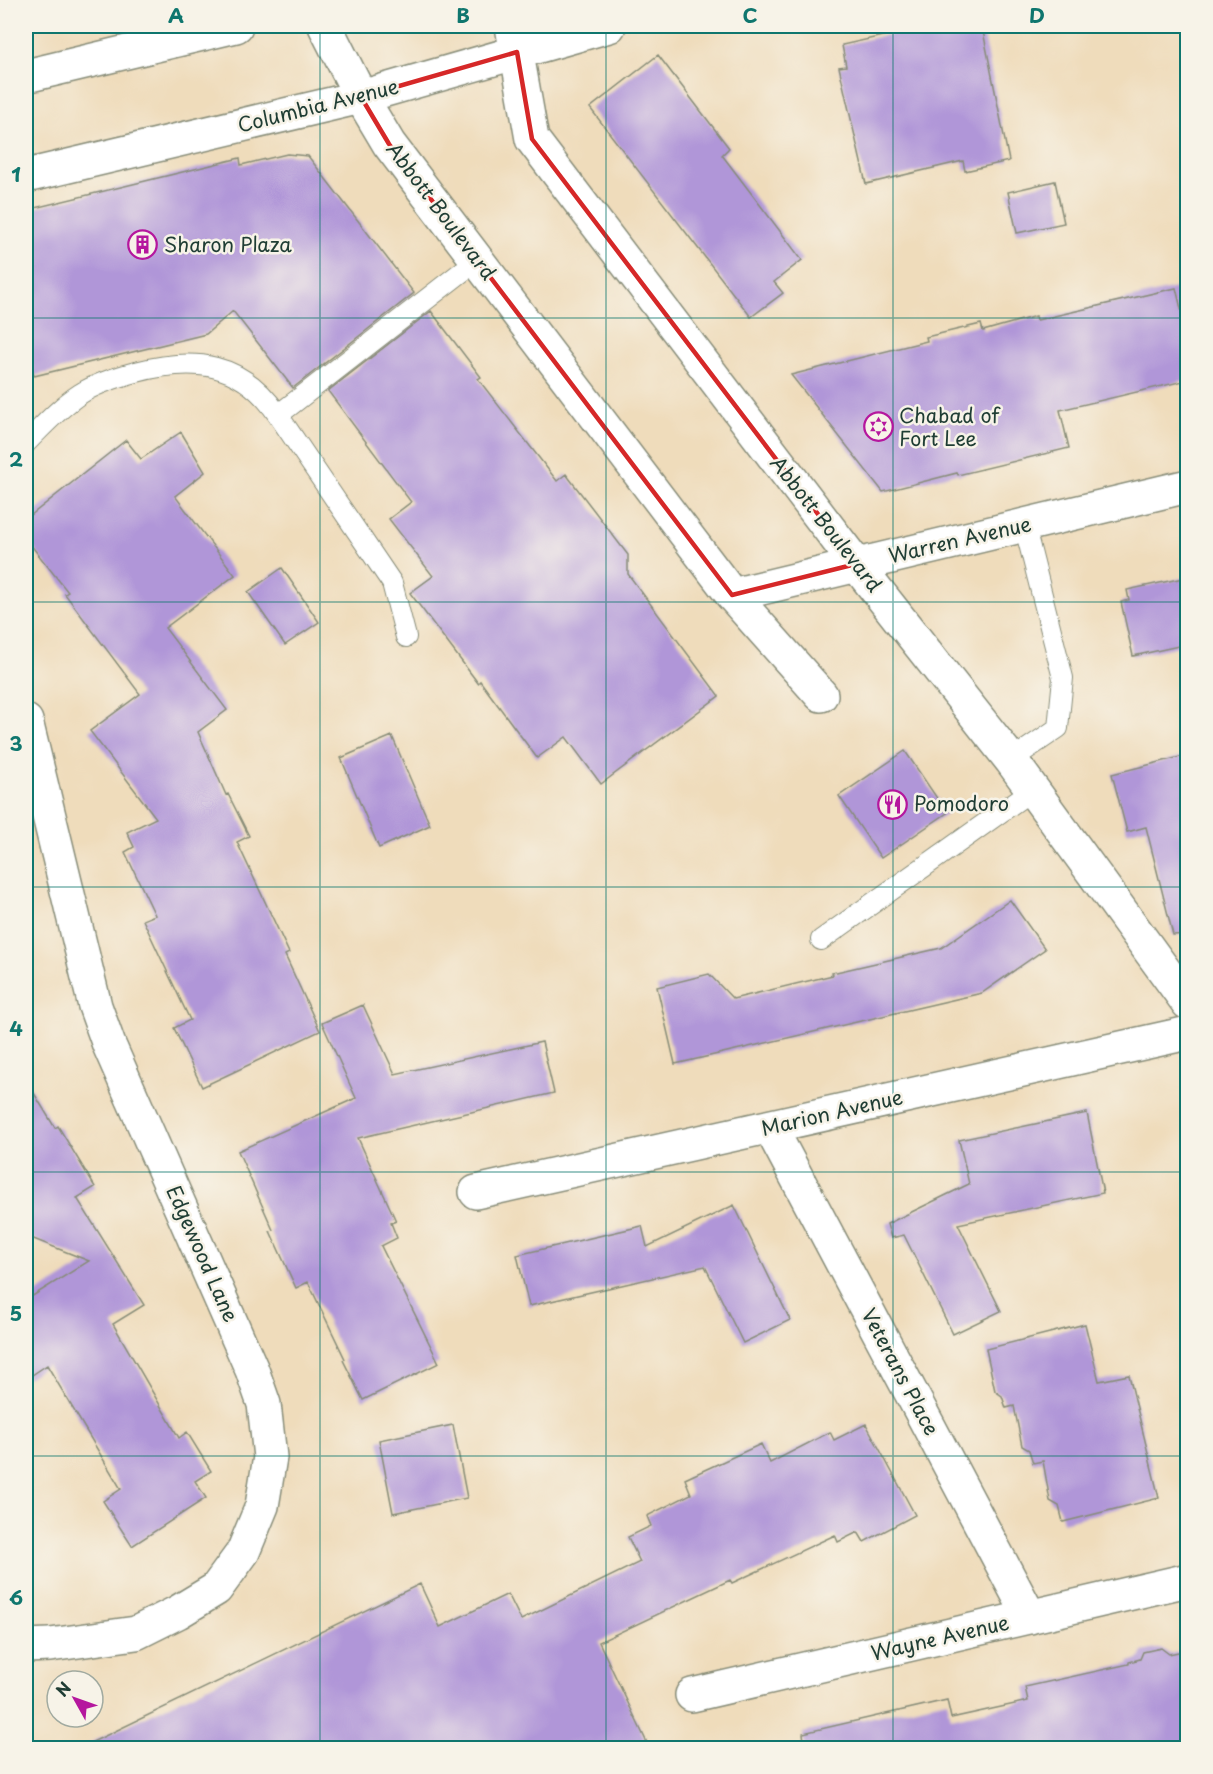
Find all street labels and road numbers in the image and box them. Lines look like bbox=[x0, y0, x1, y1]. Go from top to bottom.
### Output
street label: Columbia Avenue bbox=[234, 71, 401, 140]
street label: Abbott Boulevard bbox=[380, 135, 504, 286]
street label: Abbott Boulevard bbox=[764, 449, 890, 598]
street label: Warren Avenue bbox=[886, 508, 1034, 570]
street label: Marion Avenue bbox=[758, 1081, 906, 1143]
street label: Edgewood Lane bbox=[159, 1180, 246, 1327]
street label: Veterans Place bbox=[855, 1303, 947, 1441]
street label: Wayne Avenue bbox=[868, 1607, 1012, 1667]

